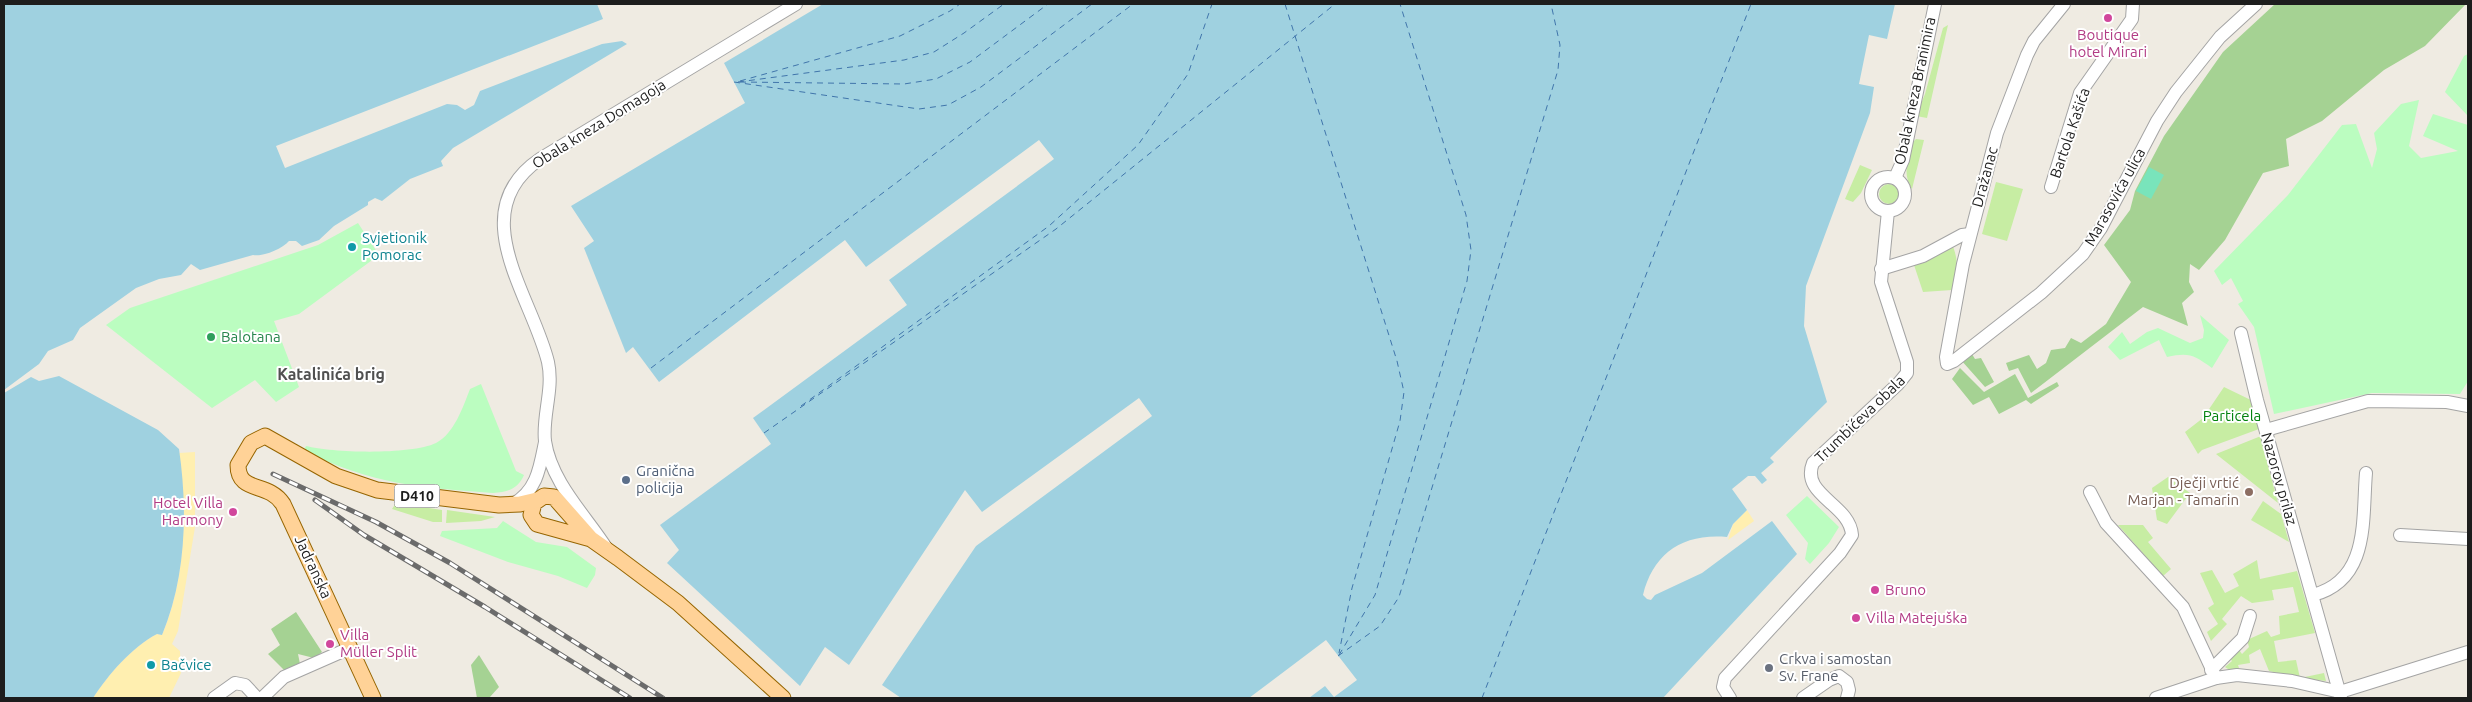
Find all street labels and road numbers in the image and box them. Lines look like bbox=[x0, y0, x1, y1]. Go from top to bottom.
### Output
street label: Obala kneza Branimira bbox=[1891, 15, 1938, 166]
street label: Obala kneza Domagoja bbox=[529, 75, 669, 172]
street label: Bartola Kašića bbox=[2046, 85, 2093, 180]
street label: Dražanac bbox=[1968, 145, 2001, 209]
street label: Marasovića ulica bbox=[2081, 145, 2148, 249]
street label: Trumbićeva obala bbox=[1811, 372, 1908, 466]
street label: Nazorov prilaz bbox=[2258, 430, 2301, 527]
road number: D410 bbox=[394, 484, 440, 508]
street label: Jadranska bbox=[291, 533, 335, 601]

